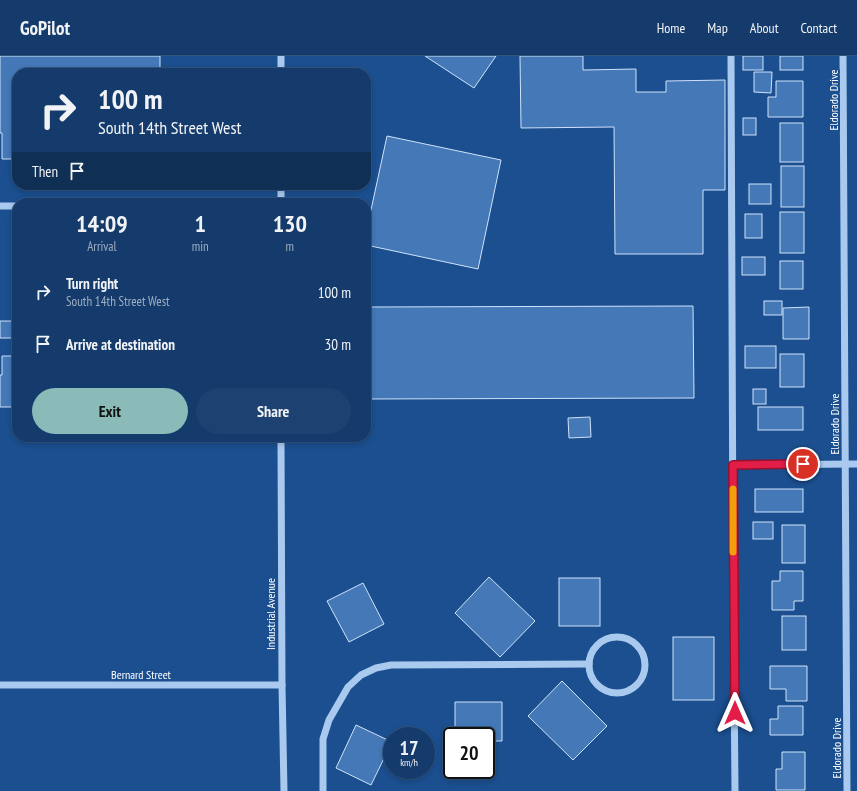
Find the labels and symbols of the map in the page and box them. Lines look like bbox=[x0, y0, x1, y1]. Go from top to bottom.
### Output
street label: Eldorado Drive bbox=[826, 69, 841, 131]
street label: Eldorado Drive bbox=[827, 393, 842, 455]
pin bbox=[786, 447, 820, 481]
street label: Industrial Avenue bbox=[263, 578, 278, 650]
street label: Bernard Street bbox=[111, 667, 172, 682]
position arrow bbox=[714, 692, 756, 734]
street label: Eldorado Drive bbox=[829, 717, 844, 779]
speed limit sign: 20 bbox=[443, 727, 495, 779]

